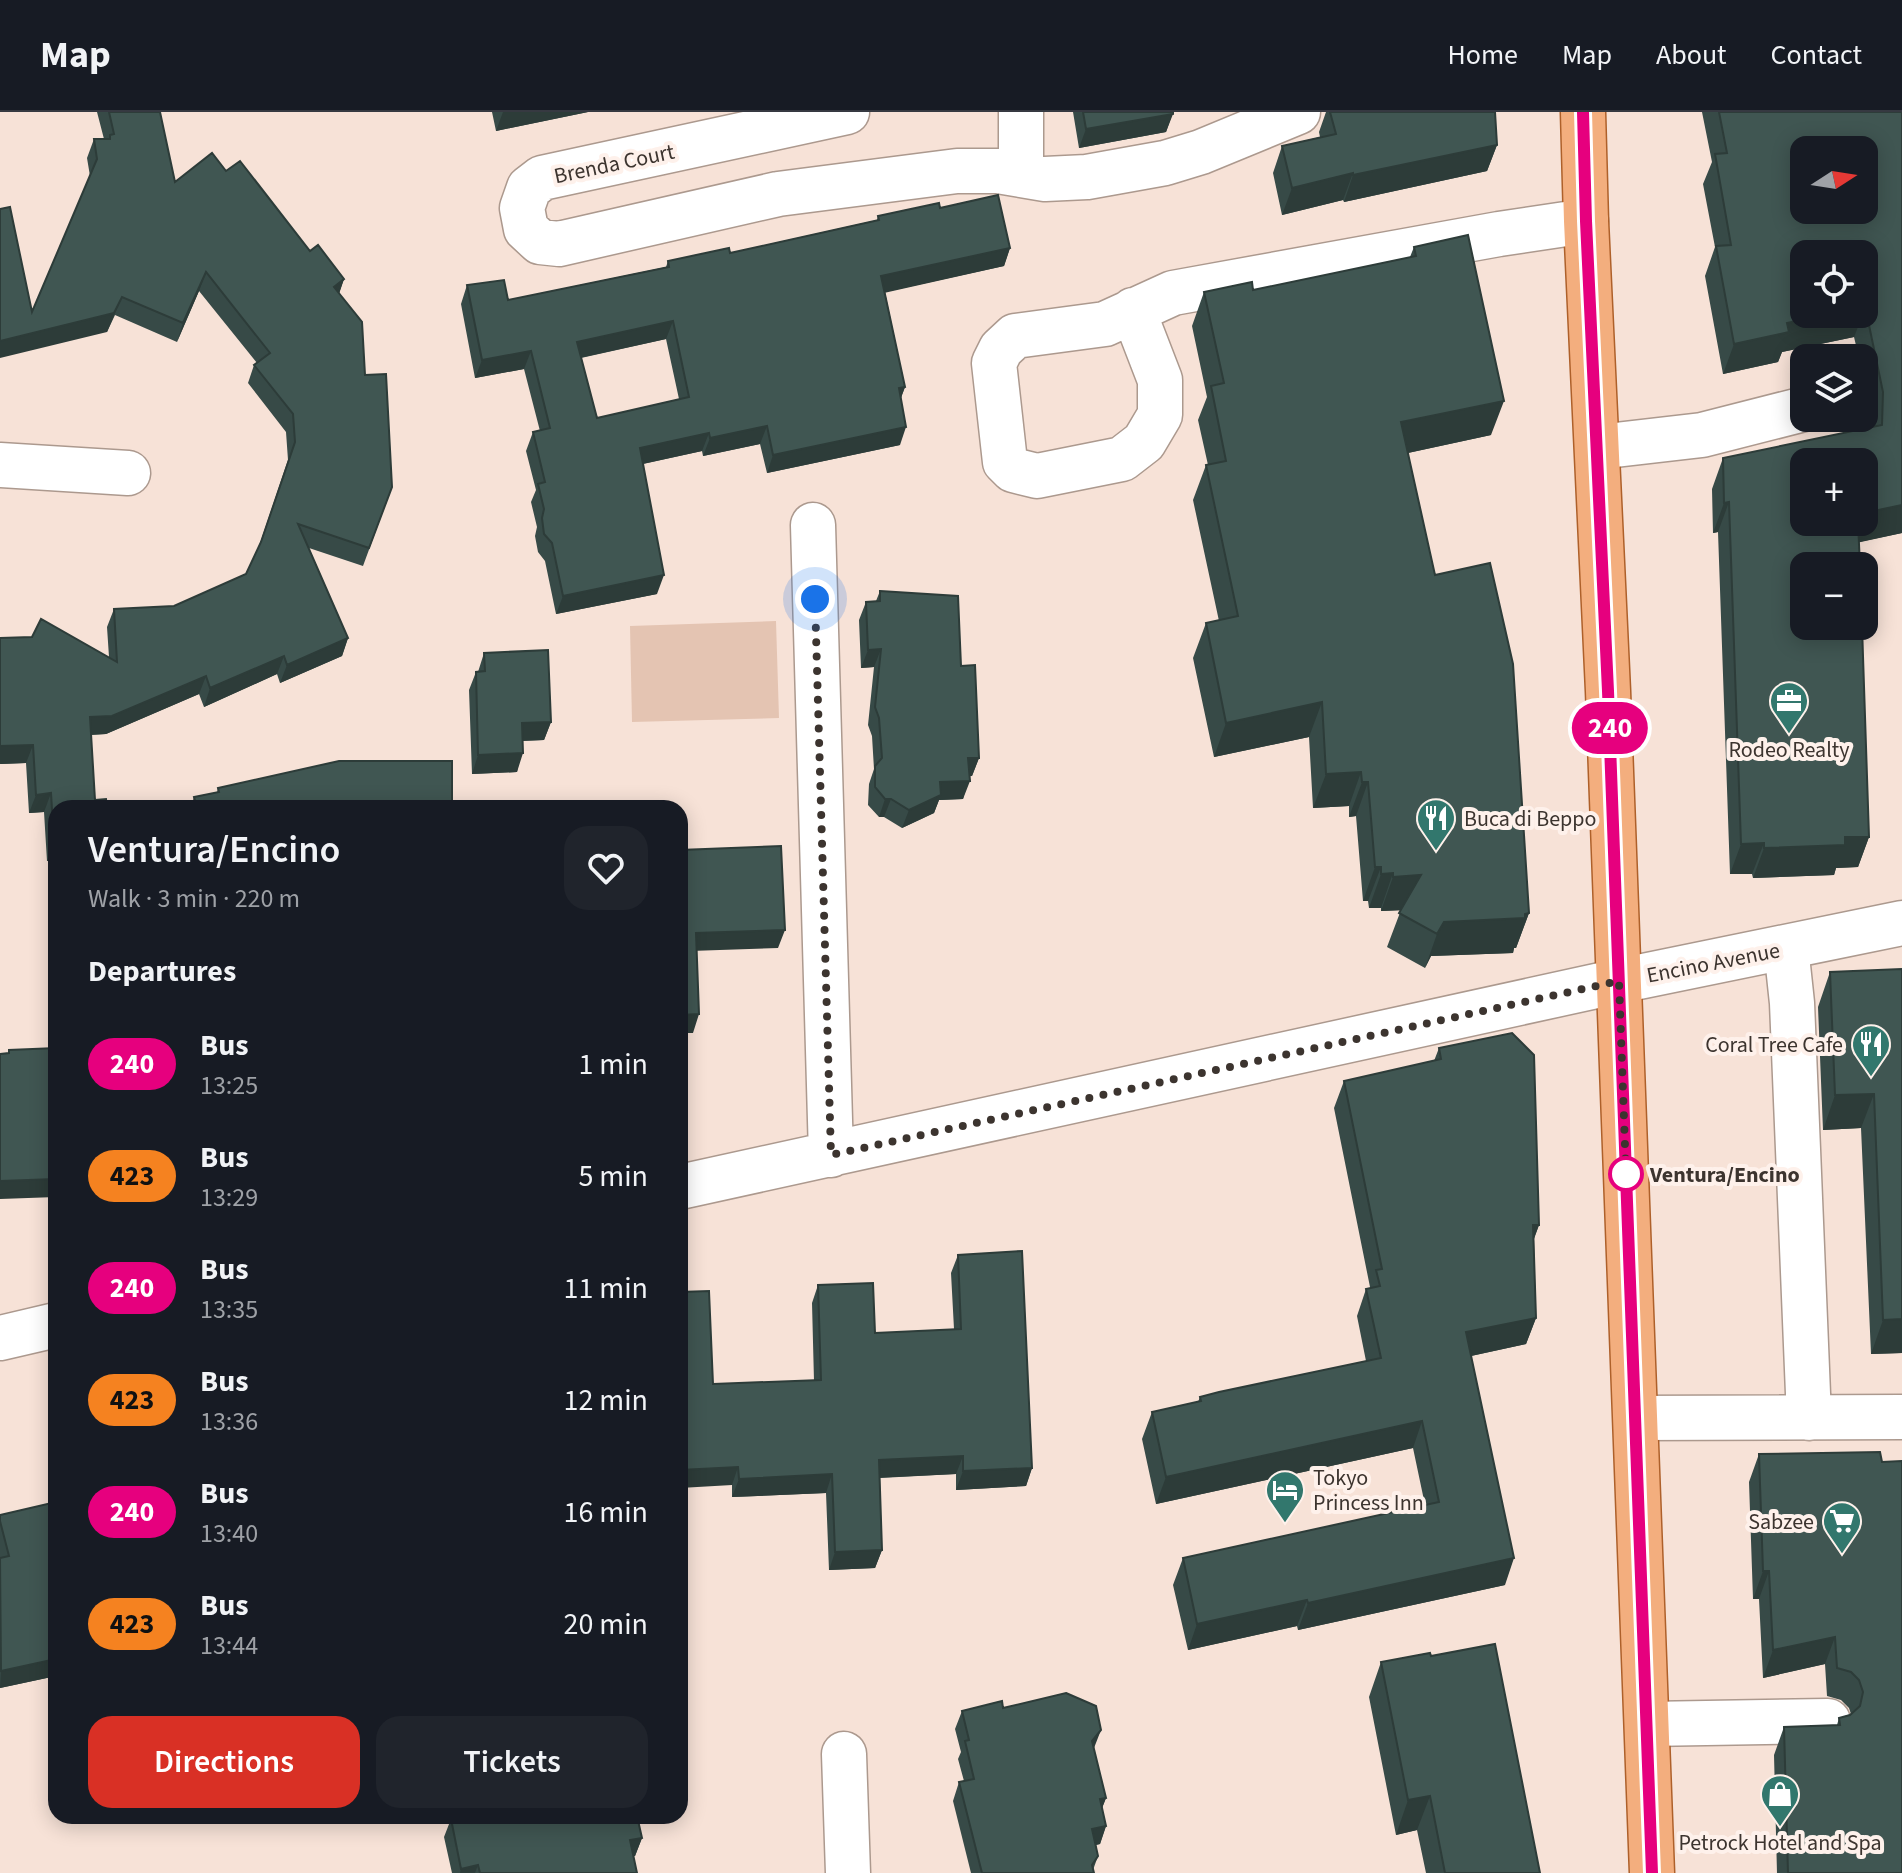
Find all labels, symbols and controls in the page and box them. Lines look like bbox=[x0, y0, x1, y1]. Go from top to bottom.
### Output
text: Map bbox=[40, 28, 111, 82]
text: Home bbox=[1447, 35, 1518, 75]
text: Map bbox=[1562, 35, 1612, 75]
text: About bbox=[1656, 35, 1727, 75]
text: Contact bbox=[1771, 35, 1862, 75]
street label: Brenda Court bbox=[551, 135, 678, 192]
north arrow bbox=[1790, 136, 1878, 224]
map controls bbox=[1790, 136, 1878, 640]
button: locate bbox=[1790, 240, 1878, 328]
button: layers bbox=[1790, 344, 1878, 432]
button: + bbox=[1790, 448, 1878, 536]
button: − bbox=[1790, 552, 1878, 640]
your location bbox=[795, 579, 835, 619]
office icon: Rodeo Realty bbox=[1768, 680, 1810, 735]
line badge: 240 bbox=[1564, 702, 1656, 754]
text: 240 bbox=[1588, 708, 1632, 748]
place label: Rodeo Realty bbox=[1729, 734, 1850, 766]
restaurant icon: Buca di Beppo bbox=[1415, 797, 1457, 852]
place label: Buca di Beppo bbox=[1464, 803, 1596, 835]
text: Ventura/Encino bbox=[88, 823, 340, 877]
button: heart bbox=[564, 826, 648, 910]
text: Walk · 3 min · 220 m bbox=[88, 880, 300, 917]
street label: Encino Avenue bbox=[1644, 934, 1783, 992]
text: Departures bbox=[88, 950, 236, 993]
restaurant icon: Coral Tree Cafe bbox=[1850, 1023, 1892, 1078]
text: Bus bbox=[200, 1024, 248, 1067]
place label: Coral Tree Cafe bbox=[1705, 1029, 1843, 1061]
text: 1 min bbox=[578, 1043, 648, 1086]
text: 240 bbox=[110, 1044, 154, 1084]
text: 13:25 bbox=[200, 1067, 258, 1104]
text: Bus bbox=[200, 1136, 248, 1179]
text: 5 min bbox=[578, 1155, 648, 1198]
text: 423 bbox=[110, 1156, 154, 1196]
marker: Ventura/Encino bbox=[1609, 1157, 1643, 1191]
place label: Ventura/Encino bbox=[1649, 1159, 1800, 1191]
text: 13:29 bbox=[200, 1179, 258, 1216]
text: Bus bbox=[200, 1248, 248, 1291]
text: 11 min bbox=[564, 1267, 648, 1310]
text: 240 bbox=[110, 1268, 154, 1308]
text: 13:35 bbox=[200, 1291, 258, 1328]
text: Bus bbox=[200, 1360, 248, 1403]
text: 12 min bbox=[564, 1379, 648, 1422]
text: 423 bbox=[110, 1380, 154, 1420]
text: 13:36 bbox=[200, 1403, 258, 1440]
place label: Tokyo Princess Inn bbox=[1313, 1462, 1424, 1519]
hotel icon: Tokyo Princess Inn bbox=[1264, 1469, 1306, 1524]
text: Bus bbox=[200, 1472, 248, 1515]
text: 16 min bbox=[564, 1491, 648, 1534]
text: 240 bbox=[110, 1492, 154, 1532]
supermarket icon: Sabzee bbox=[1821, 1500, 1863, 1555]
place label: Sabzee bbox=[1748, 1506, 1814, 1538]
text: 13:40 bbox=[200, 1515, 258, 1552]
text: Bus bbox=[200, 1584, 248, 1627]
text: 20 min bbox=[564, 1603, 648, 1646]
text: 423 bbox=[110, 1604, 154, 1644]
text: 13:44 bbox=[200, 1627, 258, 1664]
button: Directions bbox=[88, 1716, 360, 1808]
button: Tickets bbox=[376, 1716, 648, 1808]
shop icon: Petrock Hotel and Spa bbox=[1759, 1773, 1801, 1828]
place label: Petrock Hotel and Spa bbox=[1678, 1827, 1882, 1859]

